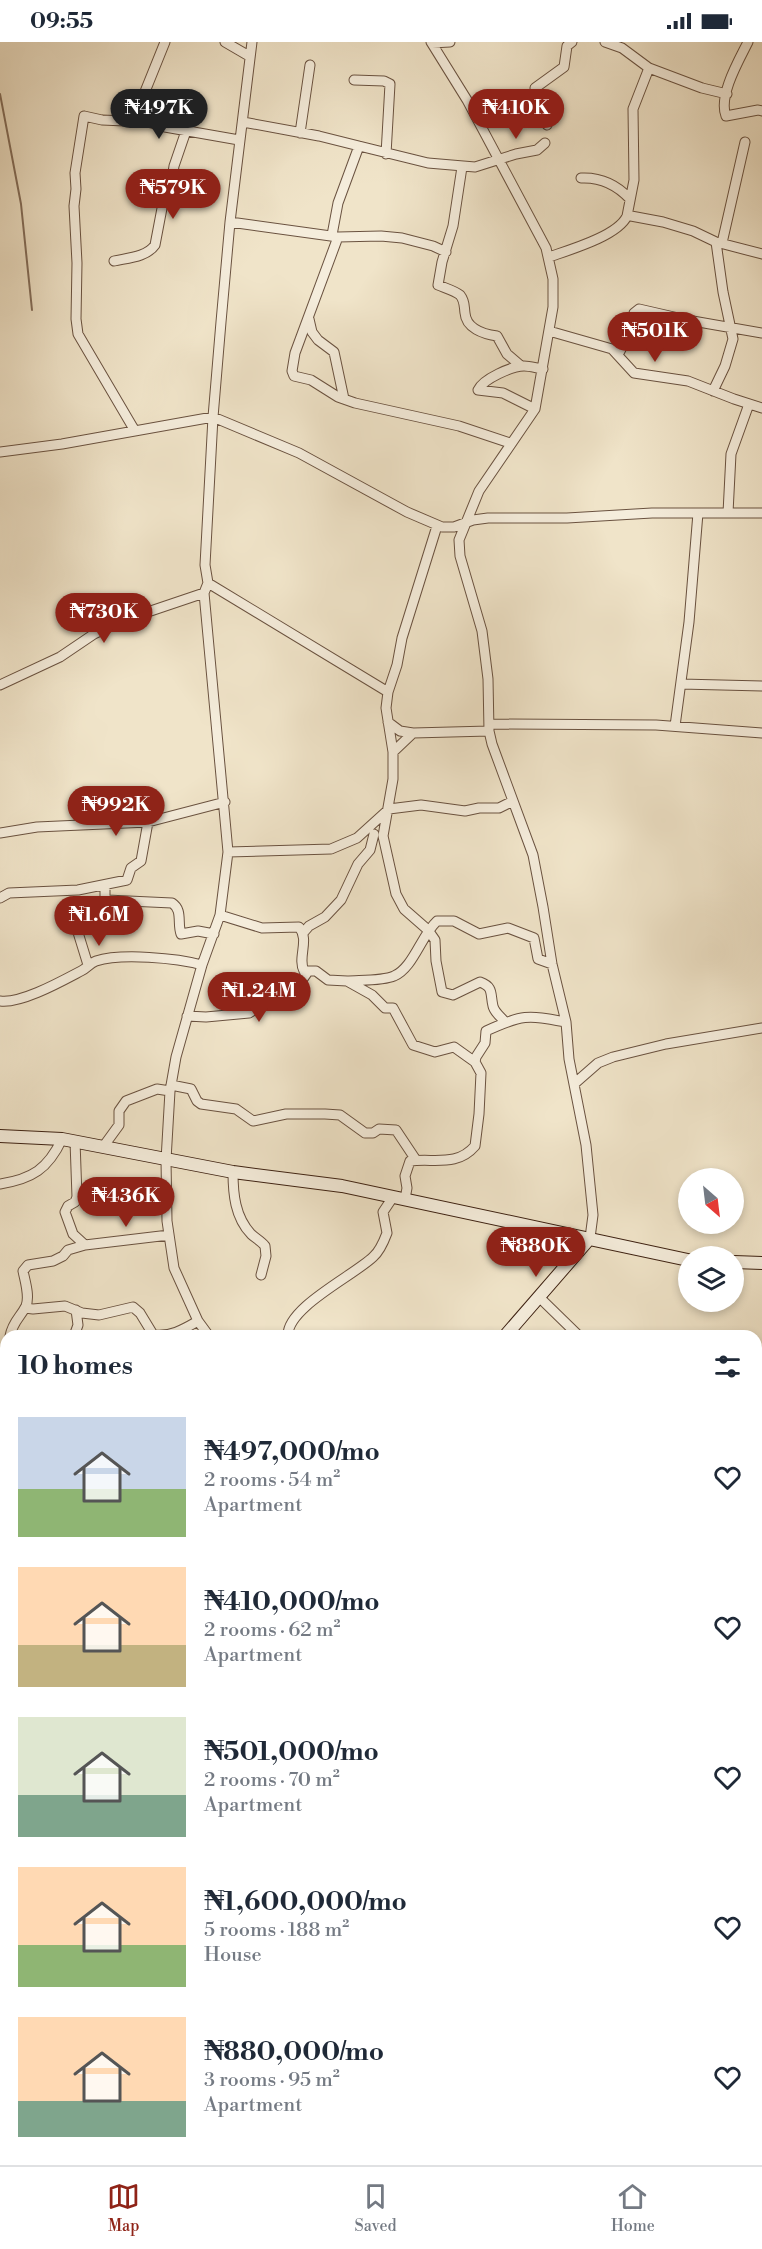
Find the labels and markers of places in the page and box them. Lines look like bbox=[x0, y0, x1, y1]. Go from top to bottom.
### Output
pin: ₦497K bbox=[117, 89, 201, 140]
pin: ₦410K bbox=[474, 89, 558, 140]
pin: ₦579K bbox=[131, 169, 215, 220]
pin: ₦501K bbox=[613, 312, 697, 363]
pin: ₦730K bbox=[62, 593, 146, 644]
pin: ₦992K bbox=[74, 786, 158, 837]
pin: ₦1.6M bbox=[57, 896, 141, 947]
pin: ₦1.24M bbox=[210, 972, 308, 1023]
pin: ₦436K bbox=[84, 1177, 168, 1228]
pin: ₦880K bbox=[494, 1227, 578, 1278]

